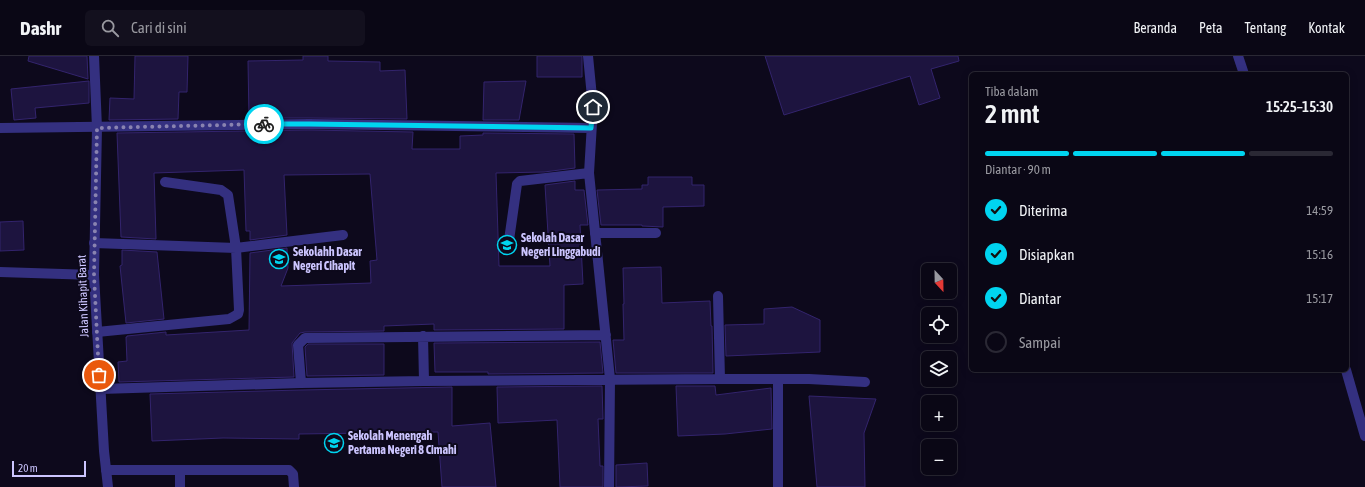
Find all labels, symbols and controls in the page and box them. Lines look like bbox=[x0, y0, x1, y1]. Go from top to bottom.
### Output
search box bbox=[85, 10, 365, 46]
text: Dashr bbox=[20, 17, 61, 39]
icon: search bbox=[99, 17, 121, 39]
text: Cari di sini bbox=[131, 19, 187, 36]
text: Beranda bbox=[1134, 20, 1177, 36]
text: Peta bbox=[1199, 20, 1223, 36]
text: Tentang bbox=[1245, 20, 1286, 36]
text: Kontak bbox=[1308, 20, 1345, 36]
text: Tiba dalam bbox=[985, 84, 1038, 99]
pin bbox=[576, 90, 610, 124]
icon: home bbox=[582, 96, 604, 118]
text: 15:25–15:30 bbox=[1266, 98, 1333, 115]
text: 2 mnt bbox=[985, 99, 1040, 129]
courier bbox=[244, 104, 284, 144]
icon: bike bbox=[253, 113, 275, 135]
text: Diantar · 90 m bbox=[985, 162, 1051, 177]
icon: check bbox=[985, 199, 1007, 221]
text: Diterima bbox=[1019, 202, 1067, 219]
text: 14:59 bbox=[1306, 203, 1333, 218]
place label: Sekolah Dasar Negeri Linggabudi bbox=[521, 231, 601, 259]
school or university icon: Sekolah Dasar Negeri Linggabudi bbox=[496, 234, 518, 256]
icon: check bbox=[985, 243, 1007, 265]
place label: Sekolahh Dasar Negeri Cihapit bbox=[293, 245, 362, 273]
text: Disiapkan bbox=[1019, 246, 1075, 263]
text: 15:16 bbox=[1306, 247, 1333, 262]
school or university icon: Sekolahh Dasar Negeri Cihapit bbox=[268, 248, 290, 270]
street label: Jalan Kihapit Barat bbox=[75, 254, 91, 338]
north arrow bbox=[921, 263, 957, 299]
map controls bbox=[921, 263, 957, 475]
icon: check bbox=[985, 287, 1007, 309]
text: Diantar bbox=[1019, 290, 1061, 307]
text: 15:17 bbox=[1306, 291, 1333, 306]
button: locate bbox=[921, 307, 957, 343]
text: Sampai bbox=[1019, 334, 1061, 351]
button: layers bbox=[921, 351, 957, 387]
pin bbox=[82, 358, 116, 392]
icon: bag bbox=[88, 364, 110, 386]
button: + bbox=[921, 395, 957, 431]
place label: Sekolah Menengah Pertama Negeri 8 Cimahi bbox=[348, 429, 457, 457]
school or university icon: Sekolah Menengah Pertama Negeri 8 Cimahi bbox=[323, 432, 345, 454]
button: − bbox=[921, 439, 957, 475]
scale bar bbox=[12, 459, 86, 478]
text: 20 m bbox=[18, 462, 38, 474]

